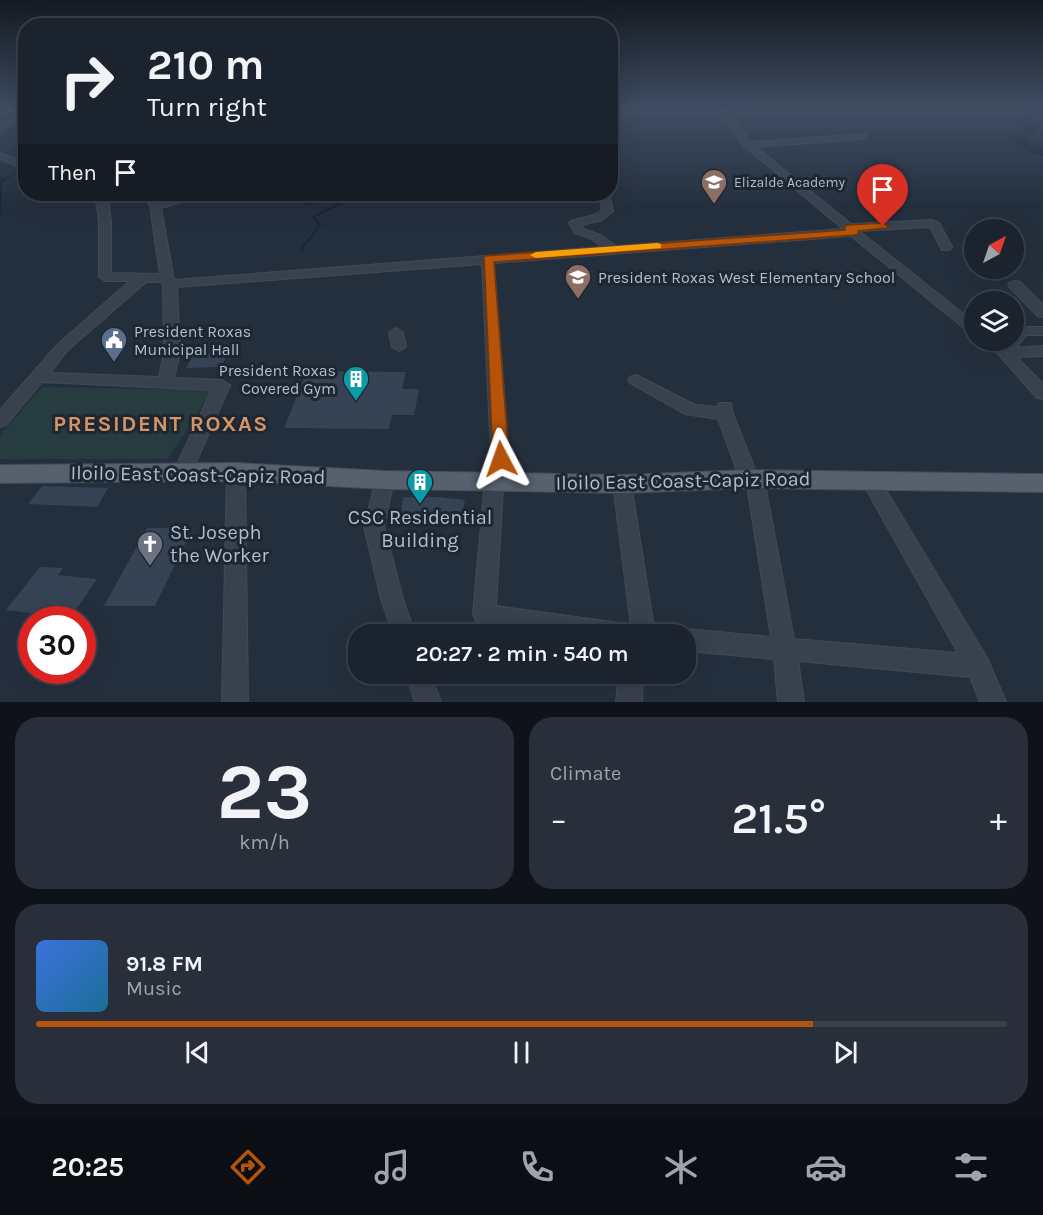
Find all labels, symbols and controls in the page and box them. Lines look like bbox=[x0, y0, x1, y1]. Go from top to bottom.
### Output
text: 210 m bbox=[147, 40, 264, 90]
icon: right bbox=[48, 42, 126, 120]
text: Turn right bbox=[147, 91, 267, 123]
icon: arrive bbox=[109, 156, 142, 189]
text: Then bbox=[48, 160, 97, 186]
pin bbox=[857, 164, 908, 226]
school or university icon: Elizalde Academy bbox=[699, 167, 729, 205]
icon: arrive bbox=[866, 173, 899, 206]
place label: Elizalde Academy bbox=[734, 174, 846, 191]
north arrow bbox=[964, 219, 1024, 279]
map controls bbox=[964, 219, 1024, 351]
school or university icon: President Roxas West Elementary School bbox=[563, 262, 593, 300]
place label: President Roxas West Elementary School bbox=[598, 268, 895, 287]
button: layers bbox=[964, 291, 1024, 351]
place label: President Roxas Municipal Hall bbox=[134, 322, 251, 359]
public building icon: President Roxas Municipal Hall bbox=[99, 325, 129, 363]
place label: President Roxas Covered Gym bbox=[219, 361, 336, 398]
building icon: President Roxas Covered Gym bbox=[341, 364, 371, 402]
district label: PRESIDENT ROXAS bbox=[53, 411, 269, 437]
position arrow bbox=[469, 427, 533, 491]
street label: Iloilo East Coast-Capiz Road bbox=[70, 461, 326, 489]
building icon: CSC Residential Building bbox=[405, 467, 435, 505]
street label: Iloilo East Coast-Capiz Road bbox=[555, 467, 811, 495]
place label: CSC Residential Building bbox=[348, 506, 492, 552]
place label: St. Joseph the Worker bbox=[170, 521, 270, 567]
church icon: St. Joseph the Worker bbox=[135, 529, 165, 567]
speed limit sign: 30 bbox=[18, 606, 96, 684]
text: 20:27 · 2 min · 540 m bbox=[416, 641, 628, 667]
text: 23 bbox=[217, 746, 312, 838]
text: Climate bbox=[550, 762, 621, 785]
text: 21.5° bbox=[731, 792, 826, 844]
text: − bbox=[550, 800, 567, 838]
text: + bbox=[990, 800, 1007, 838]
text: km/h bbox=[239, 831, 290, 854]
text: 91.8 FM bbox=[126, 951, 203, 977]
text: Music bbox=[126, 977, 182, 1000]
icon: previous bbox=[181, 1036, 214, 1069]
icon: pause bbox=[505, 1036, 538, 1069]
icon: next bbox=[829, 1036, 862, 1069]
icon: directions bbox=[227, 1146, 269, 1188]
icon: music bbox=[371, 1146, 413, 1188]
icon: phone bbox=[516, 1146, 558, 1188]
icon: climate bbox=[660, 1146, 702, 1188]
icon: car bbox=[805, 1146, 847, 1188]
icon: filters bbox=[950, 1146, 992, 1188]
text: 20:25 bbox=[51, 1151, 124, 1183]

